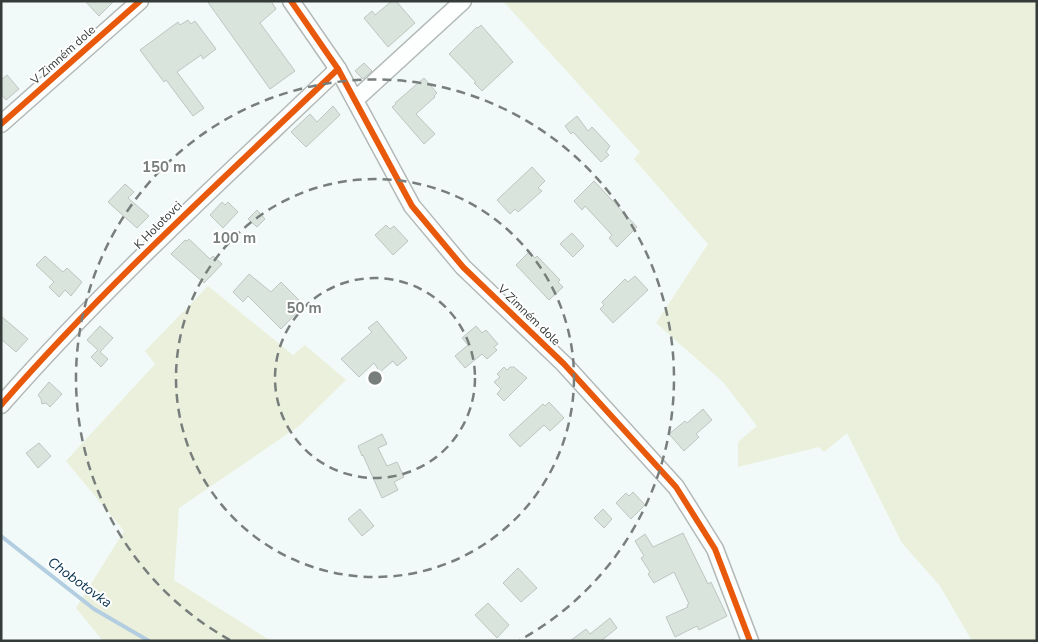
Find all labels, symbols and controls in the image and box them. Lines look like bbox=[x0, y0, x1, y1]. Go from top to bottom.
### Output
street label: V Zimném dole bbox=[27, 22, 99, 89]
text: 150 m bbox=[142, 157, 186, 177]
street label: K Holotovci bbox=[131, 198, 185, 252]
text: 100 m bbox=[212, 228, 256, 248]
street label: V Zimném dole bbox=[493, 280, 564, 349]
text: 50 m bbox=[286, 298, 322, 318]
centre of rings bbox=[366, 369, 384, 387]
water label: Chobotovka bbox=[44, 553, 116, 612]

